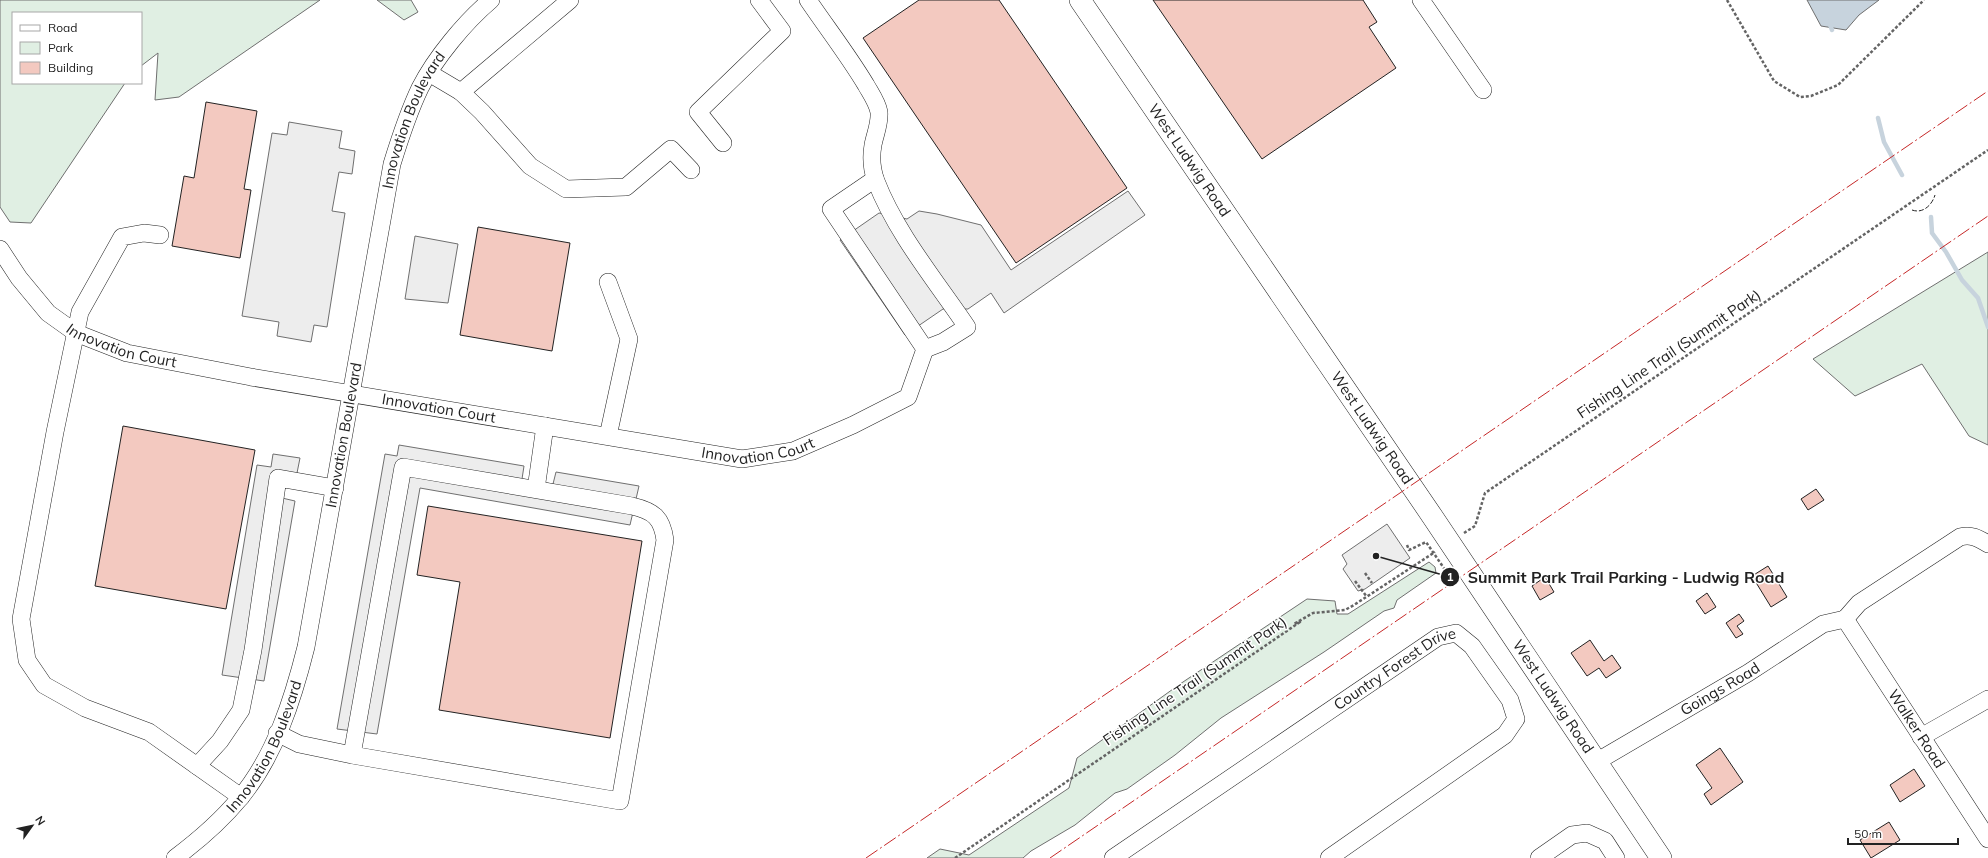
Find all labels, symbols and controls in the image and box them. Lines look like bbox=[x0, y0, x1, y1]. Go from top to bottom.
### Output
legend bbox=[12, 12, 142, 84]
text: Road bbox=[48, 20, 77, 35]
text: Park bbox=[48, 40, 74, 55]
street label: Innovation Boulevard bbox=[378, 47, 449, 190]
text: Building bbox=[48, 60, 93, 75]
street label: West Ludwig Road bbox=[1145, 100, 1235, 220]
street label: Fishing Line Trail (Summit Park) bbox=[1573, 285, 1764, 422]
street label: Innovation Court bbox=[63, 319, 178, 371]
street label: Innovation Boulevard bbox=[321, 361, 365, 509]
street label: West Ludwig Road bbox=[1327, 367, 1418, 488]
street label: Innovation Court bbox=[381, 389, 497, 427]
street label: Innovation Court bbox=[700, 433, 817, 468]
callout: Summit Park Trail Parking - Ludwig Road bbox=[1440, 563, 1793, 591]
text: Summit Park Trail Parking - Ludwig Road bbox=[1468, 567, 1784, 587]
text: 1 bbox=[1446, 569, 1454, 584]
street label: Fishing Line Trail (Summit Park) bbox=[1099, 612, 1290, 749]
street label: Country Forest Drive bbox=[1330, 623, 1457, 714]
street label: West Ludwig Road bbox=[1509, 636, 1598, 757]
street label: Goings Road bbox=[1677, 658, 1763, 720]
street label: Innovation Boulevard bbox=[222, 678, 305, 816]
street label: Walker Road bbox=[1884, 686, 1949, 772]
north arrow bbox=[12, 806, 52, 846]
text: N bbox=[32, 813, 49, 828]
scale bar bbox=[1848, 820, 1958, 846]
text: 50 m bbox=[1854, 826, 1882, 841]

